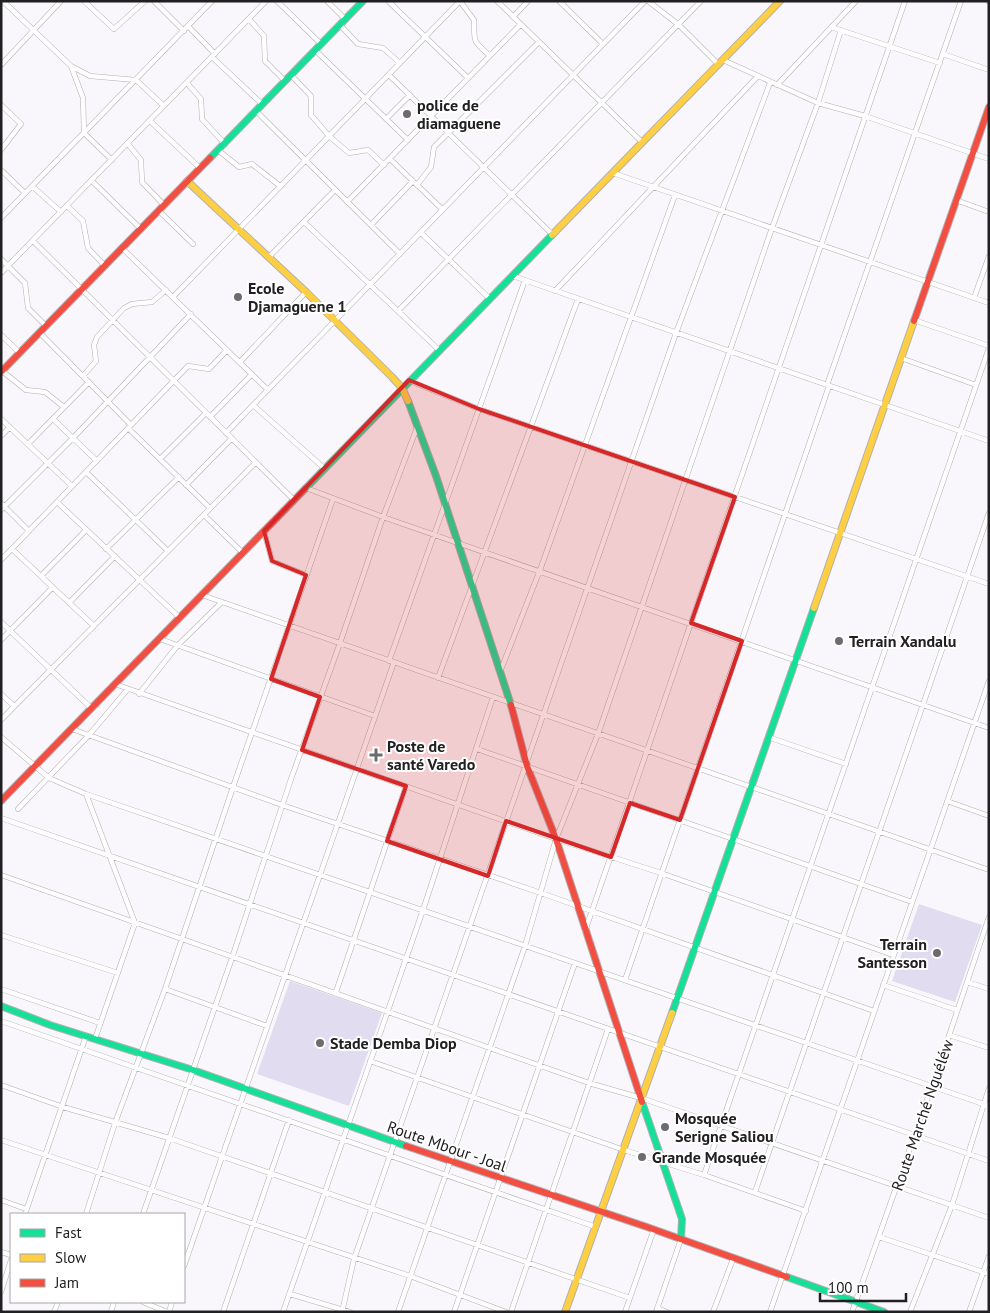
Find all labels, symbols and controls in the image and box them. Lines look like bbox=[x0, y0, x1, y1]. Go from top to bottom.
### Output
place label: police de diamaguene bbox=[417, 95, 501, 133]
marker: police de diamaguene bbox=[401, 108, 413, 120]
place label: Ecole Djamaguene 1 bbox=[248, 278, 347, 316]
marker: Ecole Djamaguene 1 bbox=[232, 291, 244, 303]
place label: Terrain Xandalu bbox=[849, 631, 956, 651]
marker: Terrain Xandalu bbox=[833, 635, 845, 647]
place label: Poste de santé Varedo bbox=[387, 736, 476, 774]
marker: Poste de santé Varedo bbox=[369, 748, 383, 762]
place label: Terrain Santesson bbox=[857, 934, 927, 972]
marker: Terrain Santesson bbox=[931, 947, 943, 959]
place label: Stade Demba Diop bbox=[330, 1033, 457, 1053]
marker: Stade Demba Diop bbox=[314, 1037, 326, 1049]
street label: Route Marché Nguéléw bbox=[887, 1037, 957, 1193]
place label: Mosquée Serigne Saliou bbox=[675, 1108, 774, 1146]
street label: Route Mbour - Joal bbox=[385, 1116, 510, 1176]
marker: Mosquée Serigne Saliou bbox=[659, 1121, 671, 1133]
place label: Grande Mosquée bbox=[652, 1147, 766, 1167]
marker: Grande Mosquée bbox=[636, 1151, 648, 1163]
legend bbox=[10, 1213, 185, 1303]
text: Fast bbox=[55, 1223, 82, 1242]
text: Slow bbox=[55, 1248, 86, 1267]
scale bar bbox=[820, 1270, 906, 1302]
text: Jam bbox=[54, 1273, 79, 1292]
text: 100 m bbox=[828, 1278, 869, 1297]

